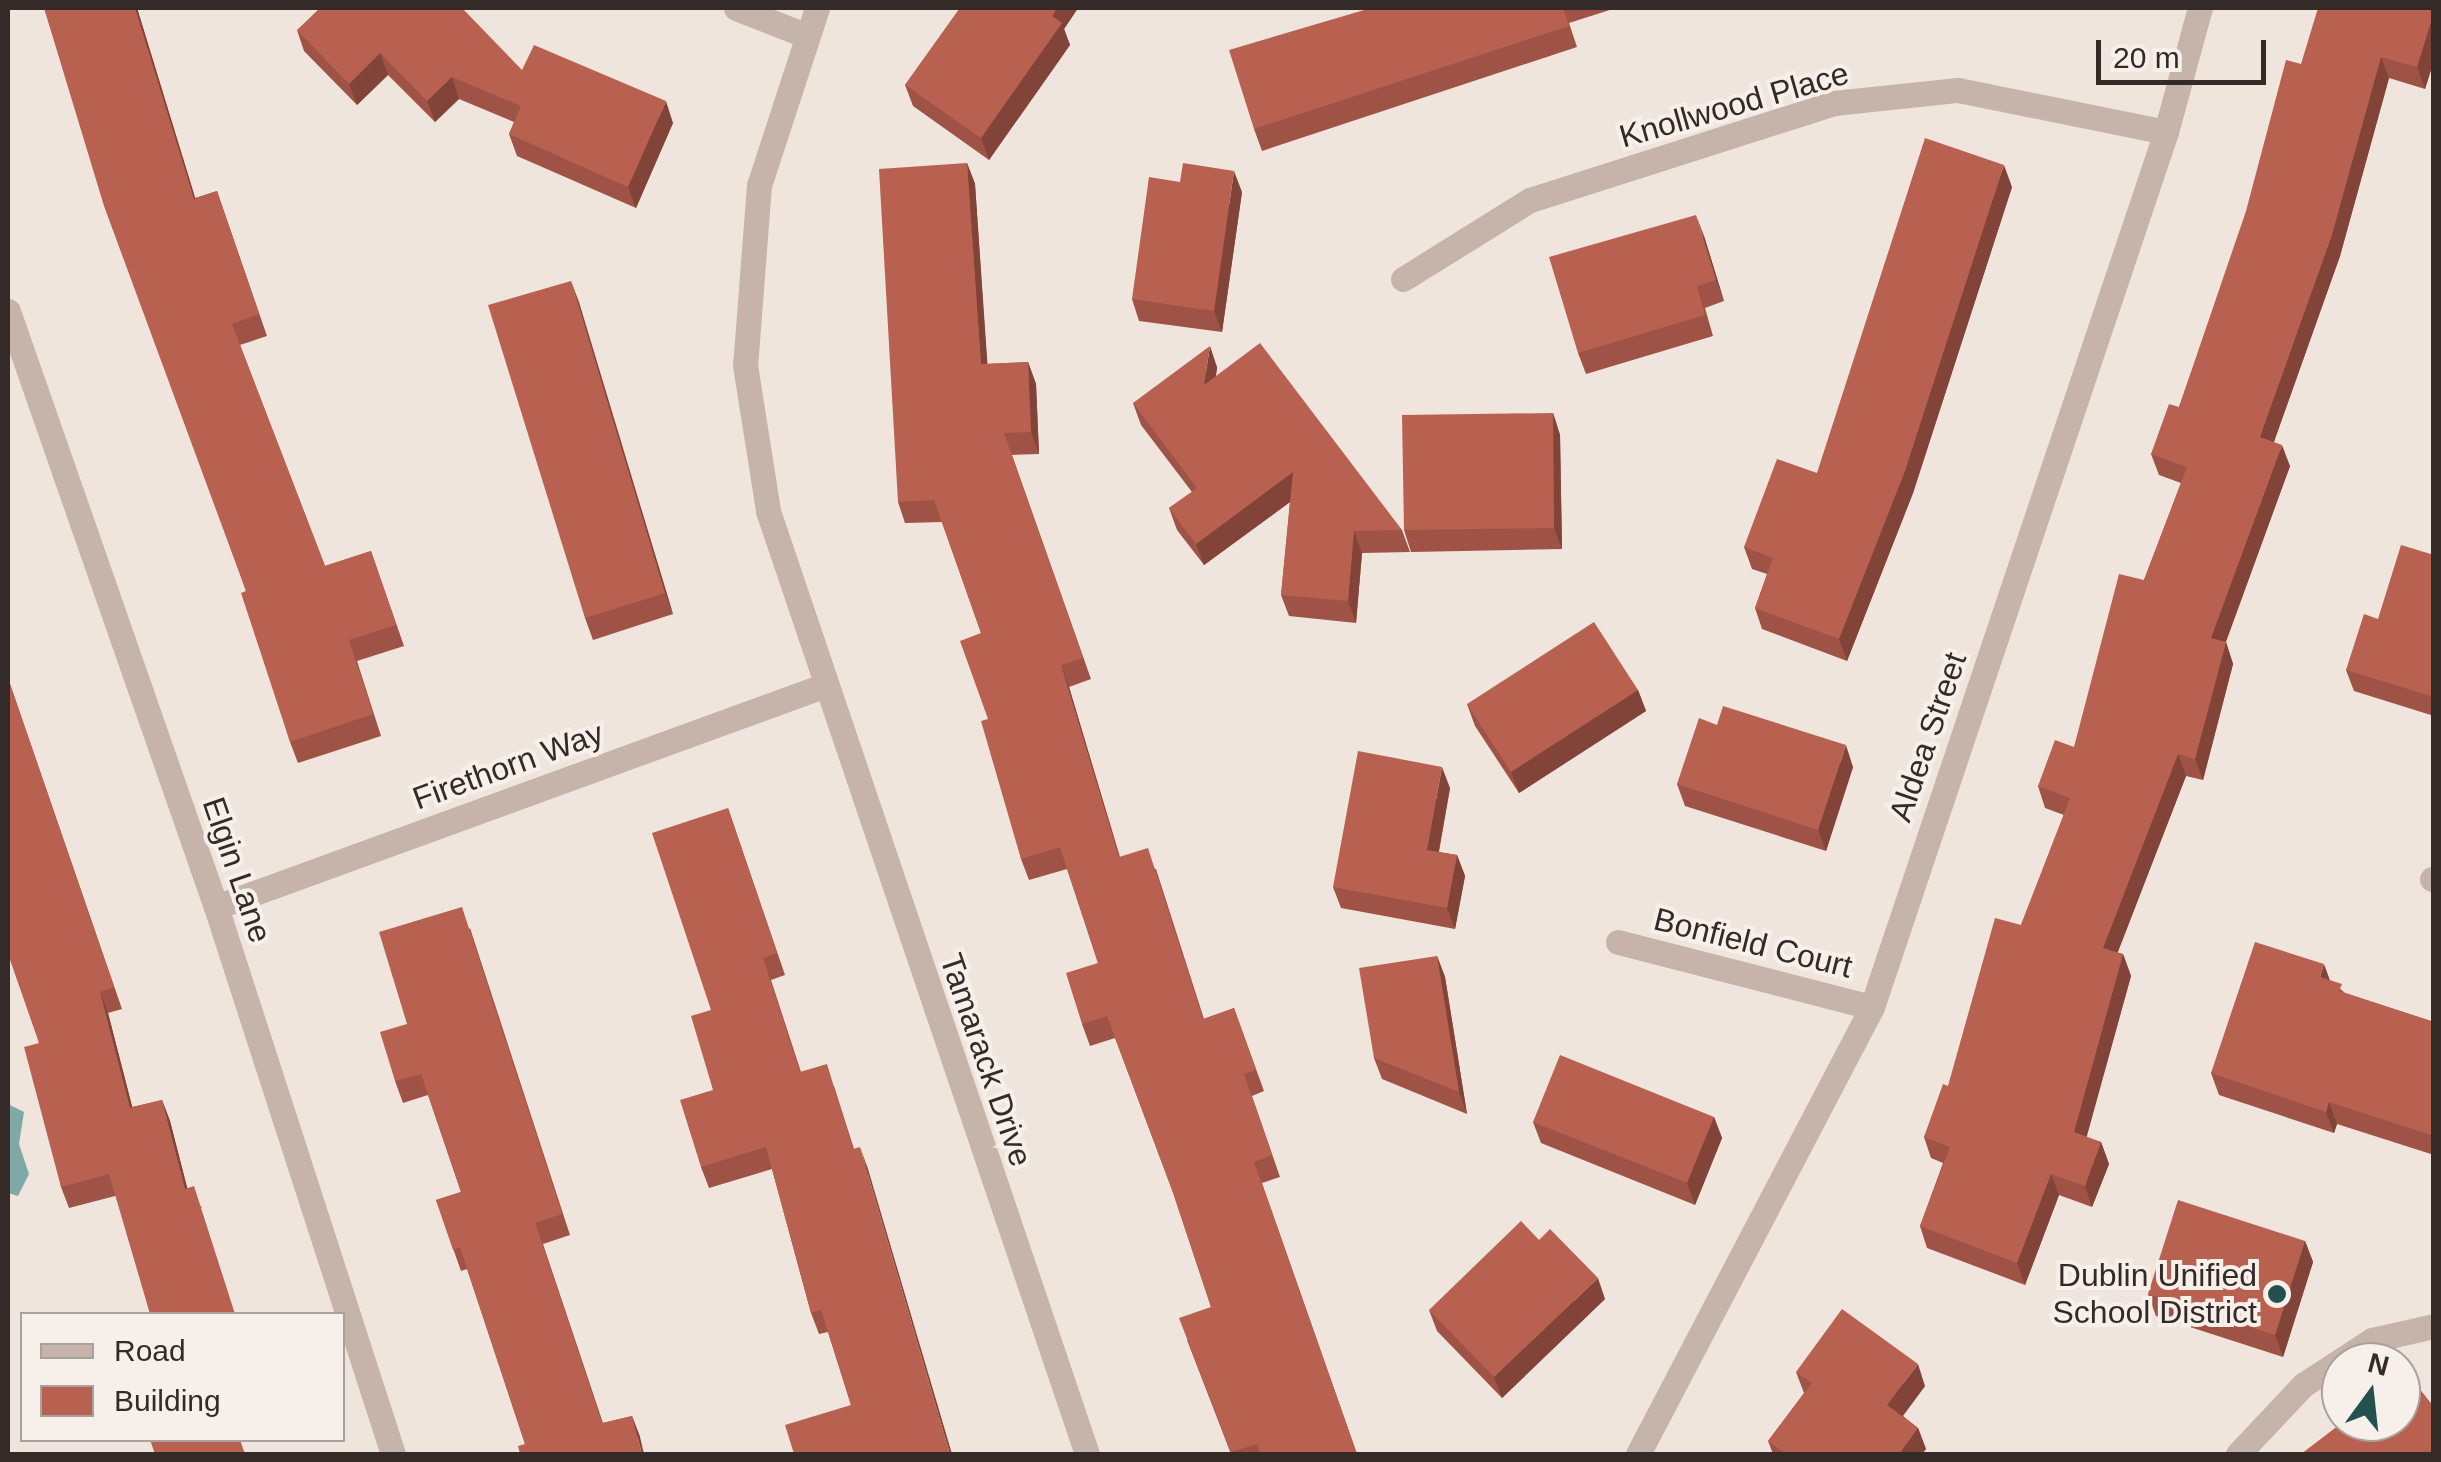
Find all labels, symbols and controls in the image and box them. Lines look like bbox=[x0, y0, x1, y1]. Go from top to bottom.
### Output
scale bar bbox=[2101, 20, 2271, 82]
text: 20 m bbox=[2113, 41, 2180, 74]
street label: Knollwood Place bbox=[1615, 54, 1853, 156]
street label: Aldea Street bbox=[1881, 647, 1975, 827]
street label: Firethorn Way bbox=[408, 714, 608, 818]
street label: Elgin Lane bbox=[194, 792, 280, 948]
street label: Bonfield Court bbox=[1650, 900, 1856, 986]
street label: Tamarack Drive bbox=[932, 949, 1040, 1171]
place label: Dublin Unified School District bbox=[2052, 1257, 2257, 1332]
marker: Dublin Unified School District bbox=[2266, 1283, 2288, 1305]
legend bbox=[20, 1312, 345, 1442]
text: Road bbox=[114, 1334, 186, 1367]
north arrow bbox=[2321, 1342, 2421, 1442]
text: N bbox=[2365, 1347, 2392, 1382]
text: Building bbox=[114, 1384, 221, 1417]

